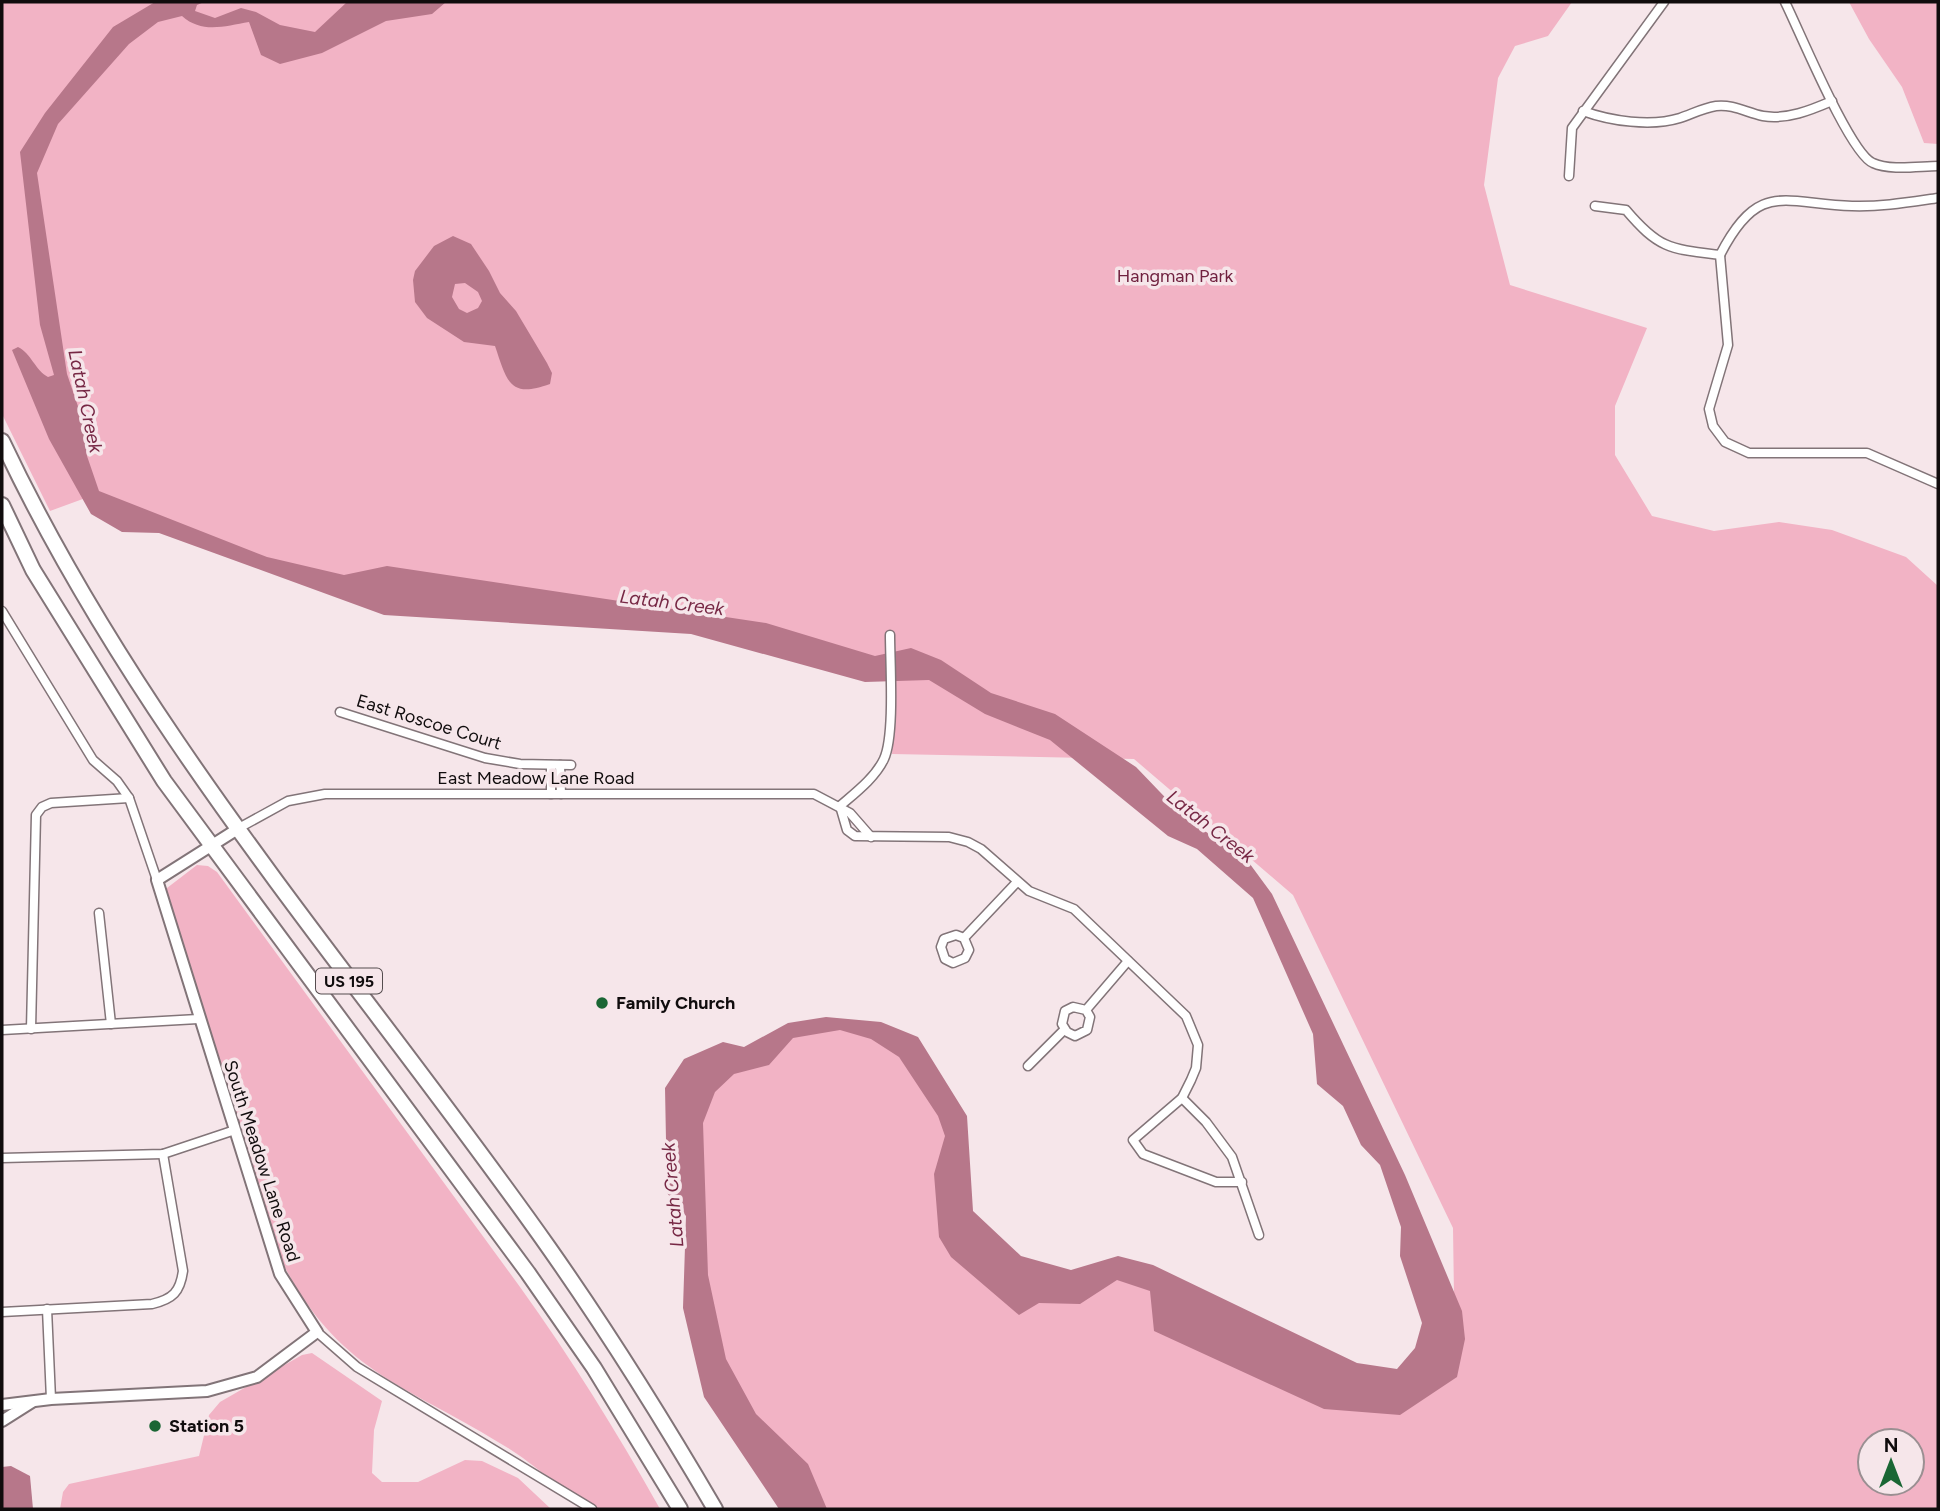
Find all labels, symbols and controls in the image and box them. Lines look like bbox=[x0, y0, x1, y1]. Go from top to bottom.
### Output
park label: Hangman Park bbox=[1117, 265, 1234, 287]
water label: Latah Creek bbox=[63, 347, 108, 456]
water label: Latah Creek bbox=[618, 585, 726, 620]
street label: East Roscoe Court bbox=[354, 689, 504, 755]
street label: East Meadow Lane Road bbox=[437, 767, 635, 789]
water label: Latah Creek bbox=[1162, 785, 1260, 868]
road number: US 195 bbox=[316, 968, 382, 993]
place label: Family Church bbox=[616, 992, 735, 1014]
marker: Family Church bbox=[594, 995, 610, 1011]
street label: South Meadow Lane Road bbox=[219, 1057, 305, 1265]
water label: Latah Creek bbox=[656, 1141, 689, 1248]
place label: Station 5 bbox=[169, 1415, 244, 1437]
marker: Station 5 bbox=[147, 1418, 163, 1434]
north arrow bbox=[1856, 1427, 1926, 1497]
text: N bbox=[1884, 1434, 1898, 1457]

